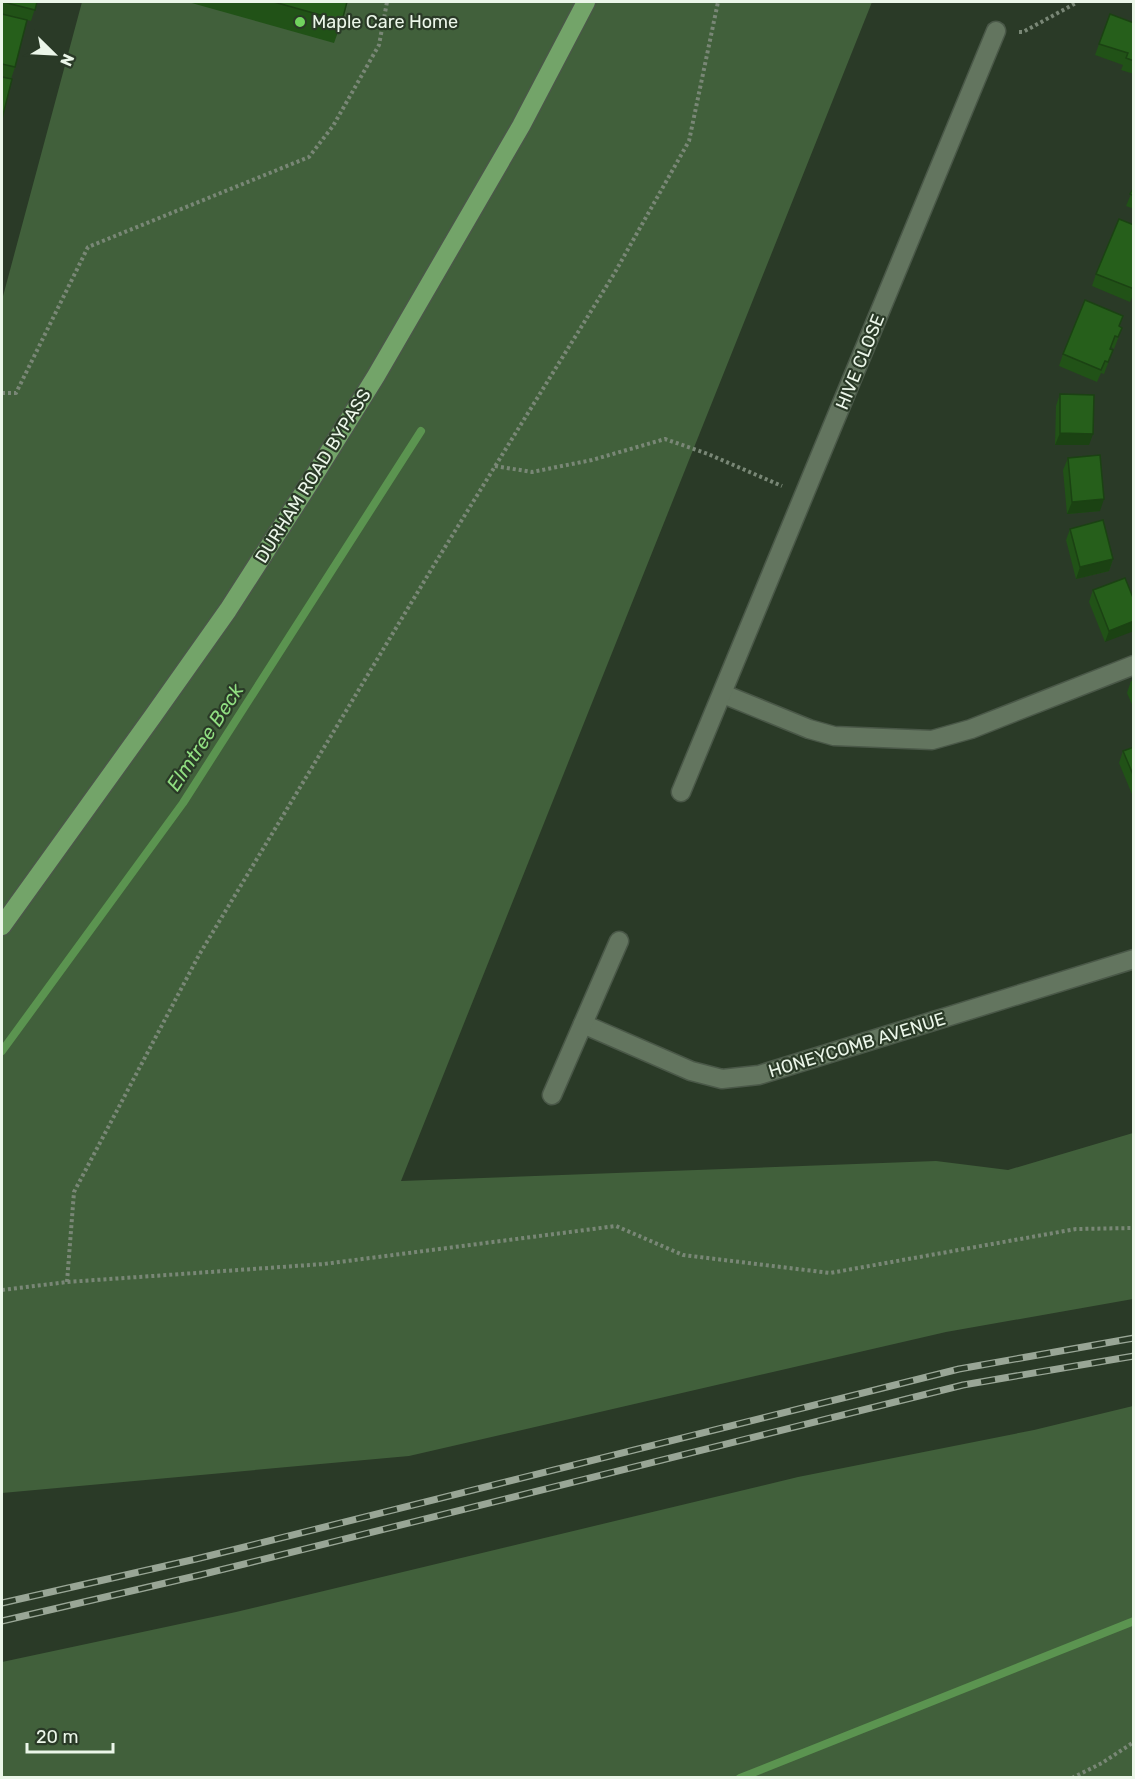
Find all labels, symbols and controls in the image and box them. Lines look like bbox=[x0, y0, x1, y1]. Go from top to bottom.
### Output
place label: Maple Care Home bbox=[312, 11, 458, 33]
marker: Maple Care Home bbox=[293, 15, 307, 29]
north arrow bbox=[24, 24, 84, 84]
text: N bbox=[56, 51, 78, 69]
street label: HIVE CLOSE bbox=[831, 311, 889, 413]
street label: DURHAM ROAD BYPASS bbox=[250, 385, 376, 567]
water label: Elmtree Beck bbox=[161, 678, 249, 795]
street label: HONEYCOMB AVENUE bbox=[766, 1008, 948, 1082]
scale bar bbox=[27, 1716, 112, 1754]
text: 20 m bbox=[36, 1726, 78, 1748]

